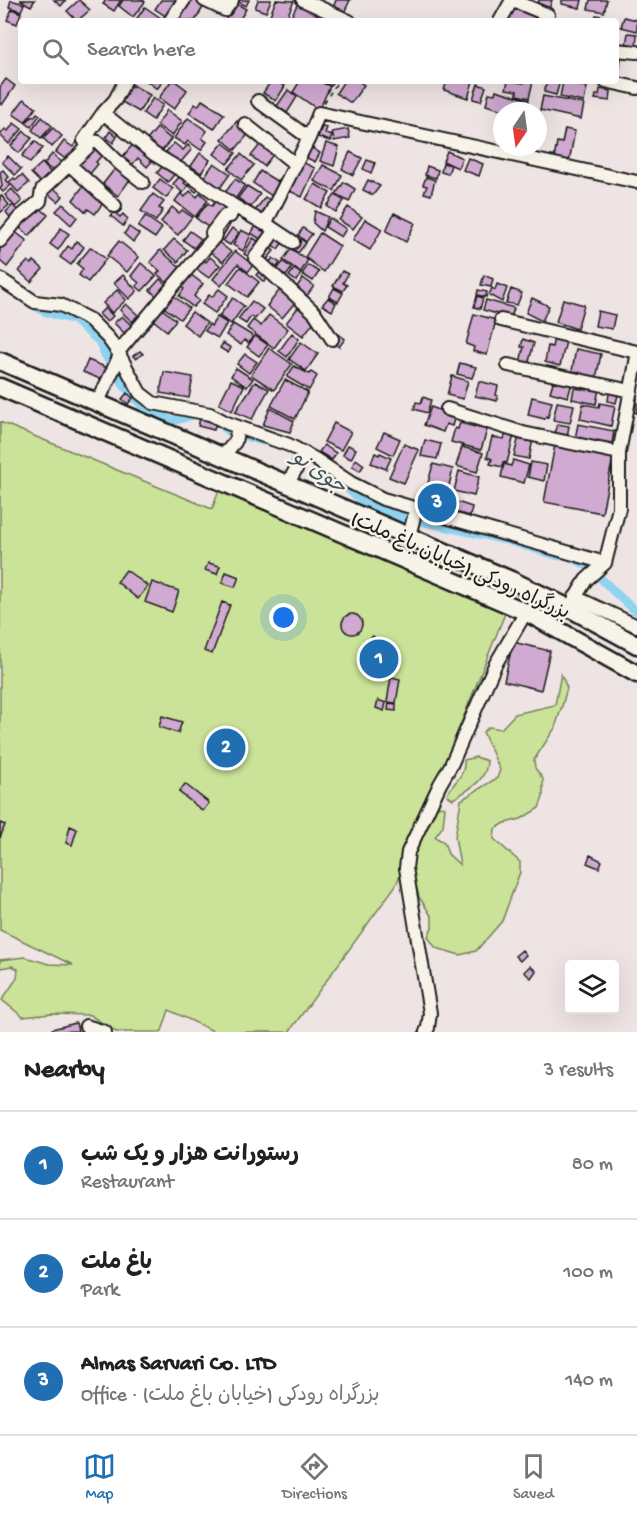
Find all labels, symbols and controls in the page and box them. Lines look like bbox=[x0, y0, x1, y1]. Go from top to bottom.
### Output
search box bbox=[18, 18, 619, 84]
icon: search bbox=[39, 35, 72, 68]
text: Search here bbox=[87, 38, 195, 64]
north arrow bbox=[493, 102, 547, 156]
water label: جوی نو bbox=[284, 445, 350, 502]
pin: 3 bbox=[418, 480, 456, 526]
street label: بزرگراه رودکی (خیابان باغ ملت) bbox=[347, 506, 574, 626]
your location bbox=[269, 603, 298, 632]
pin: 1 bbox=[360, 636, 398, 682]
pin: 2 bbox=[206, 726, 246, 771]
map controls bbox=[565, 960, 619, 1014]
button: layers bbox=[565, 960, 619, 1014]
text: Nearby bbox=[24, 1056, 105, 1087]
text: 3 results bbox=[544, 1060, 613, 1083]
text: رستورانت هزار و یک شب bbox=[81, 1143, 299, 1169]
text: 1 bbox=[39, 1154, 48, 1177]
text: 80 m bbox=[572, 1154, 613, 1177]
text: Restaurant bbox=[81, 1172, 174, 1195]
text: باغ ملت bbox=[81, 1251, 152, 1277]
text: 2 bbox=[39, 1262, 48, 1285]
text: 100 m bbox=[563, 1262, 613, 1285]
text: Park bbox=[81, 1280, 119, 1303]
text: Almas Sarvari Co. LTD bbox=[81, 1352, 276, 1378]
text: 3 bbox=[38, 1370, 49, 1393]
text: 140 m bbox=[565, 1370, 613, 1393]
text: Office · بزرگراه رودکی (خیابان باغ ملت) bbox=[81, 1385, 380, 1408]
tab: Map bbox=[83, 1450, 116, 1505]
tab: Directions bbox=[282, 1450, 347, 1505]
tab: Saved bbox=[513, 1450, 554, 1505]

